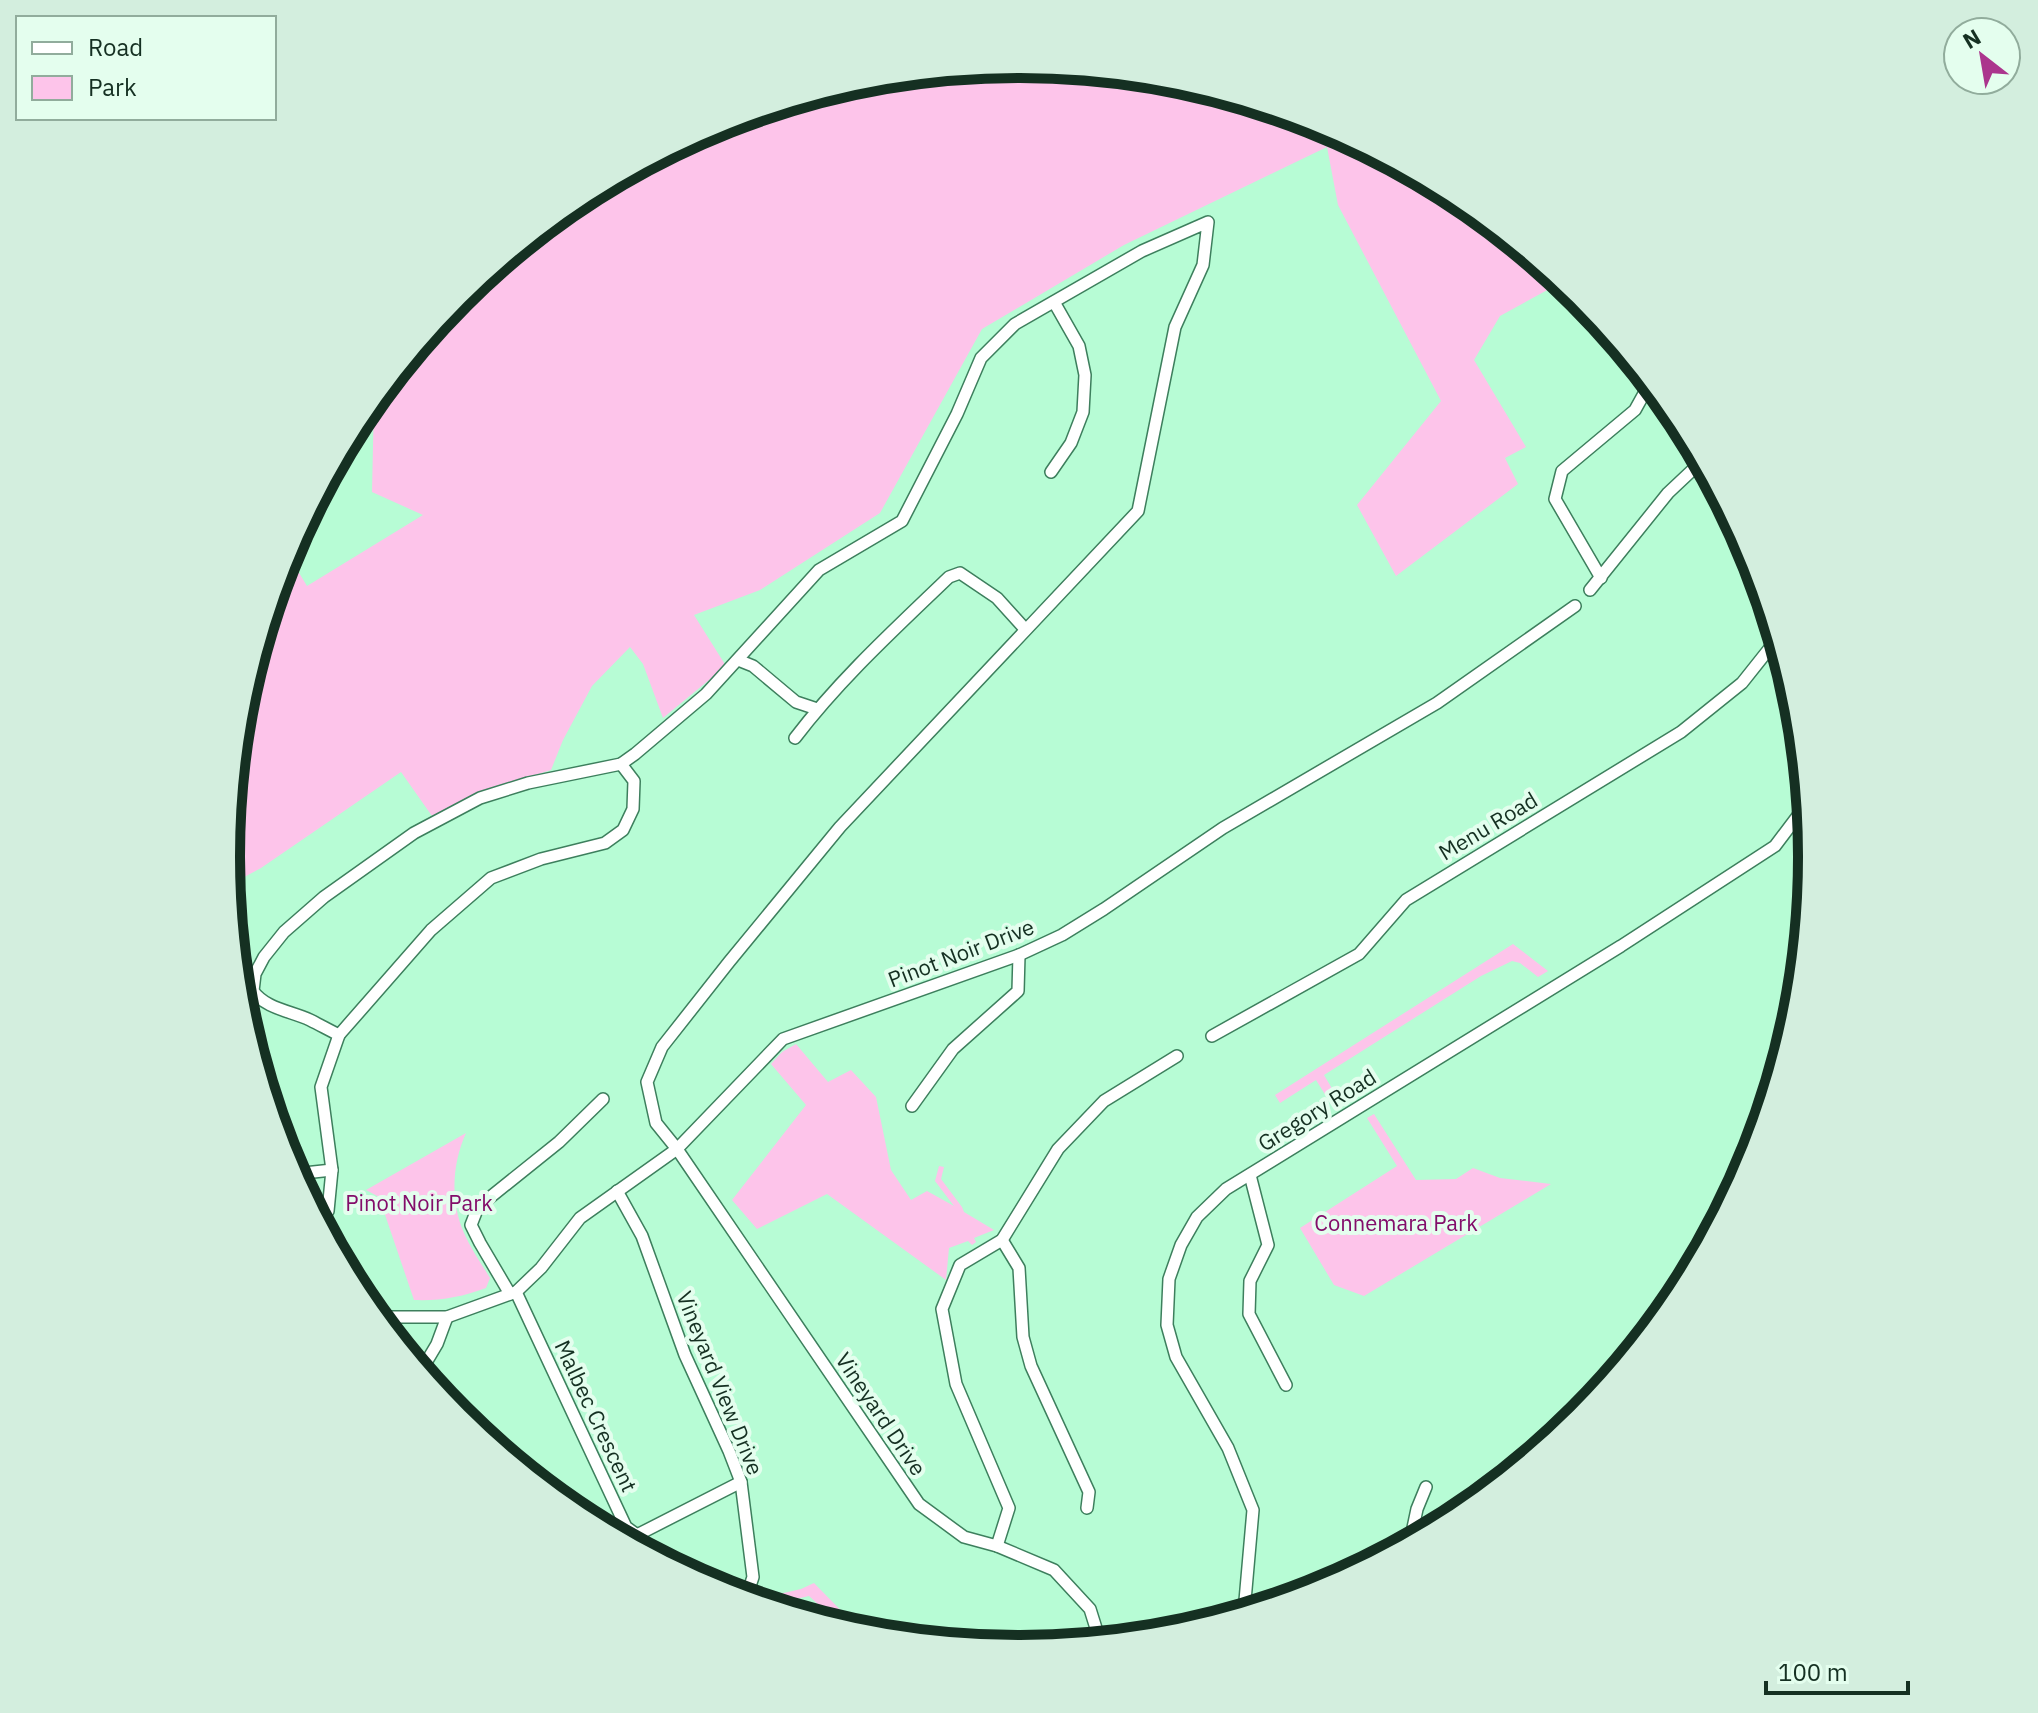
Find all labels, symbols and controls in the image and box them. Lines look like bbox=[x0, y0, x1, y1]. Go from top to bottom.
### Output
legend bbox=[16, 16, 276, 120]
north arrow bbox=[1942, 16, 2022, 96]
text: N bbox=[1957, 22, 1986, 55]
text: Road bbox=[88, 31, 143, 63]
text: Park bbox=[88, 71, 137, 103]
street label: Menu Road bbox=[1433, 785, 1543, 867]
street label: Pinot Noir Drive bbox=[884, 911, 1038, 994]
street label: Gregory Road bbox=[1252, 1062, 1381, 1157]
park label: Pinot Noir Park bbox=[345, 1188, 493, 1217]
park label: Connemara Park bbox=[1314, 1208, 1478, 1237]
street label: Vineyard View Drive bbox=[670, 1287, 771, 1479]
street label: Malbec Crescent bbox=[549, 1335, 644, 1496]
street label: Vineyard Drive bbox=[829, 1346, 933, 1481]
scale bar bbox=[1766, 1645, 1908, 1695]
text: 100 m bbox=[1778, 1656, 1848, 1688]

